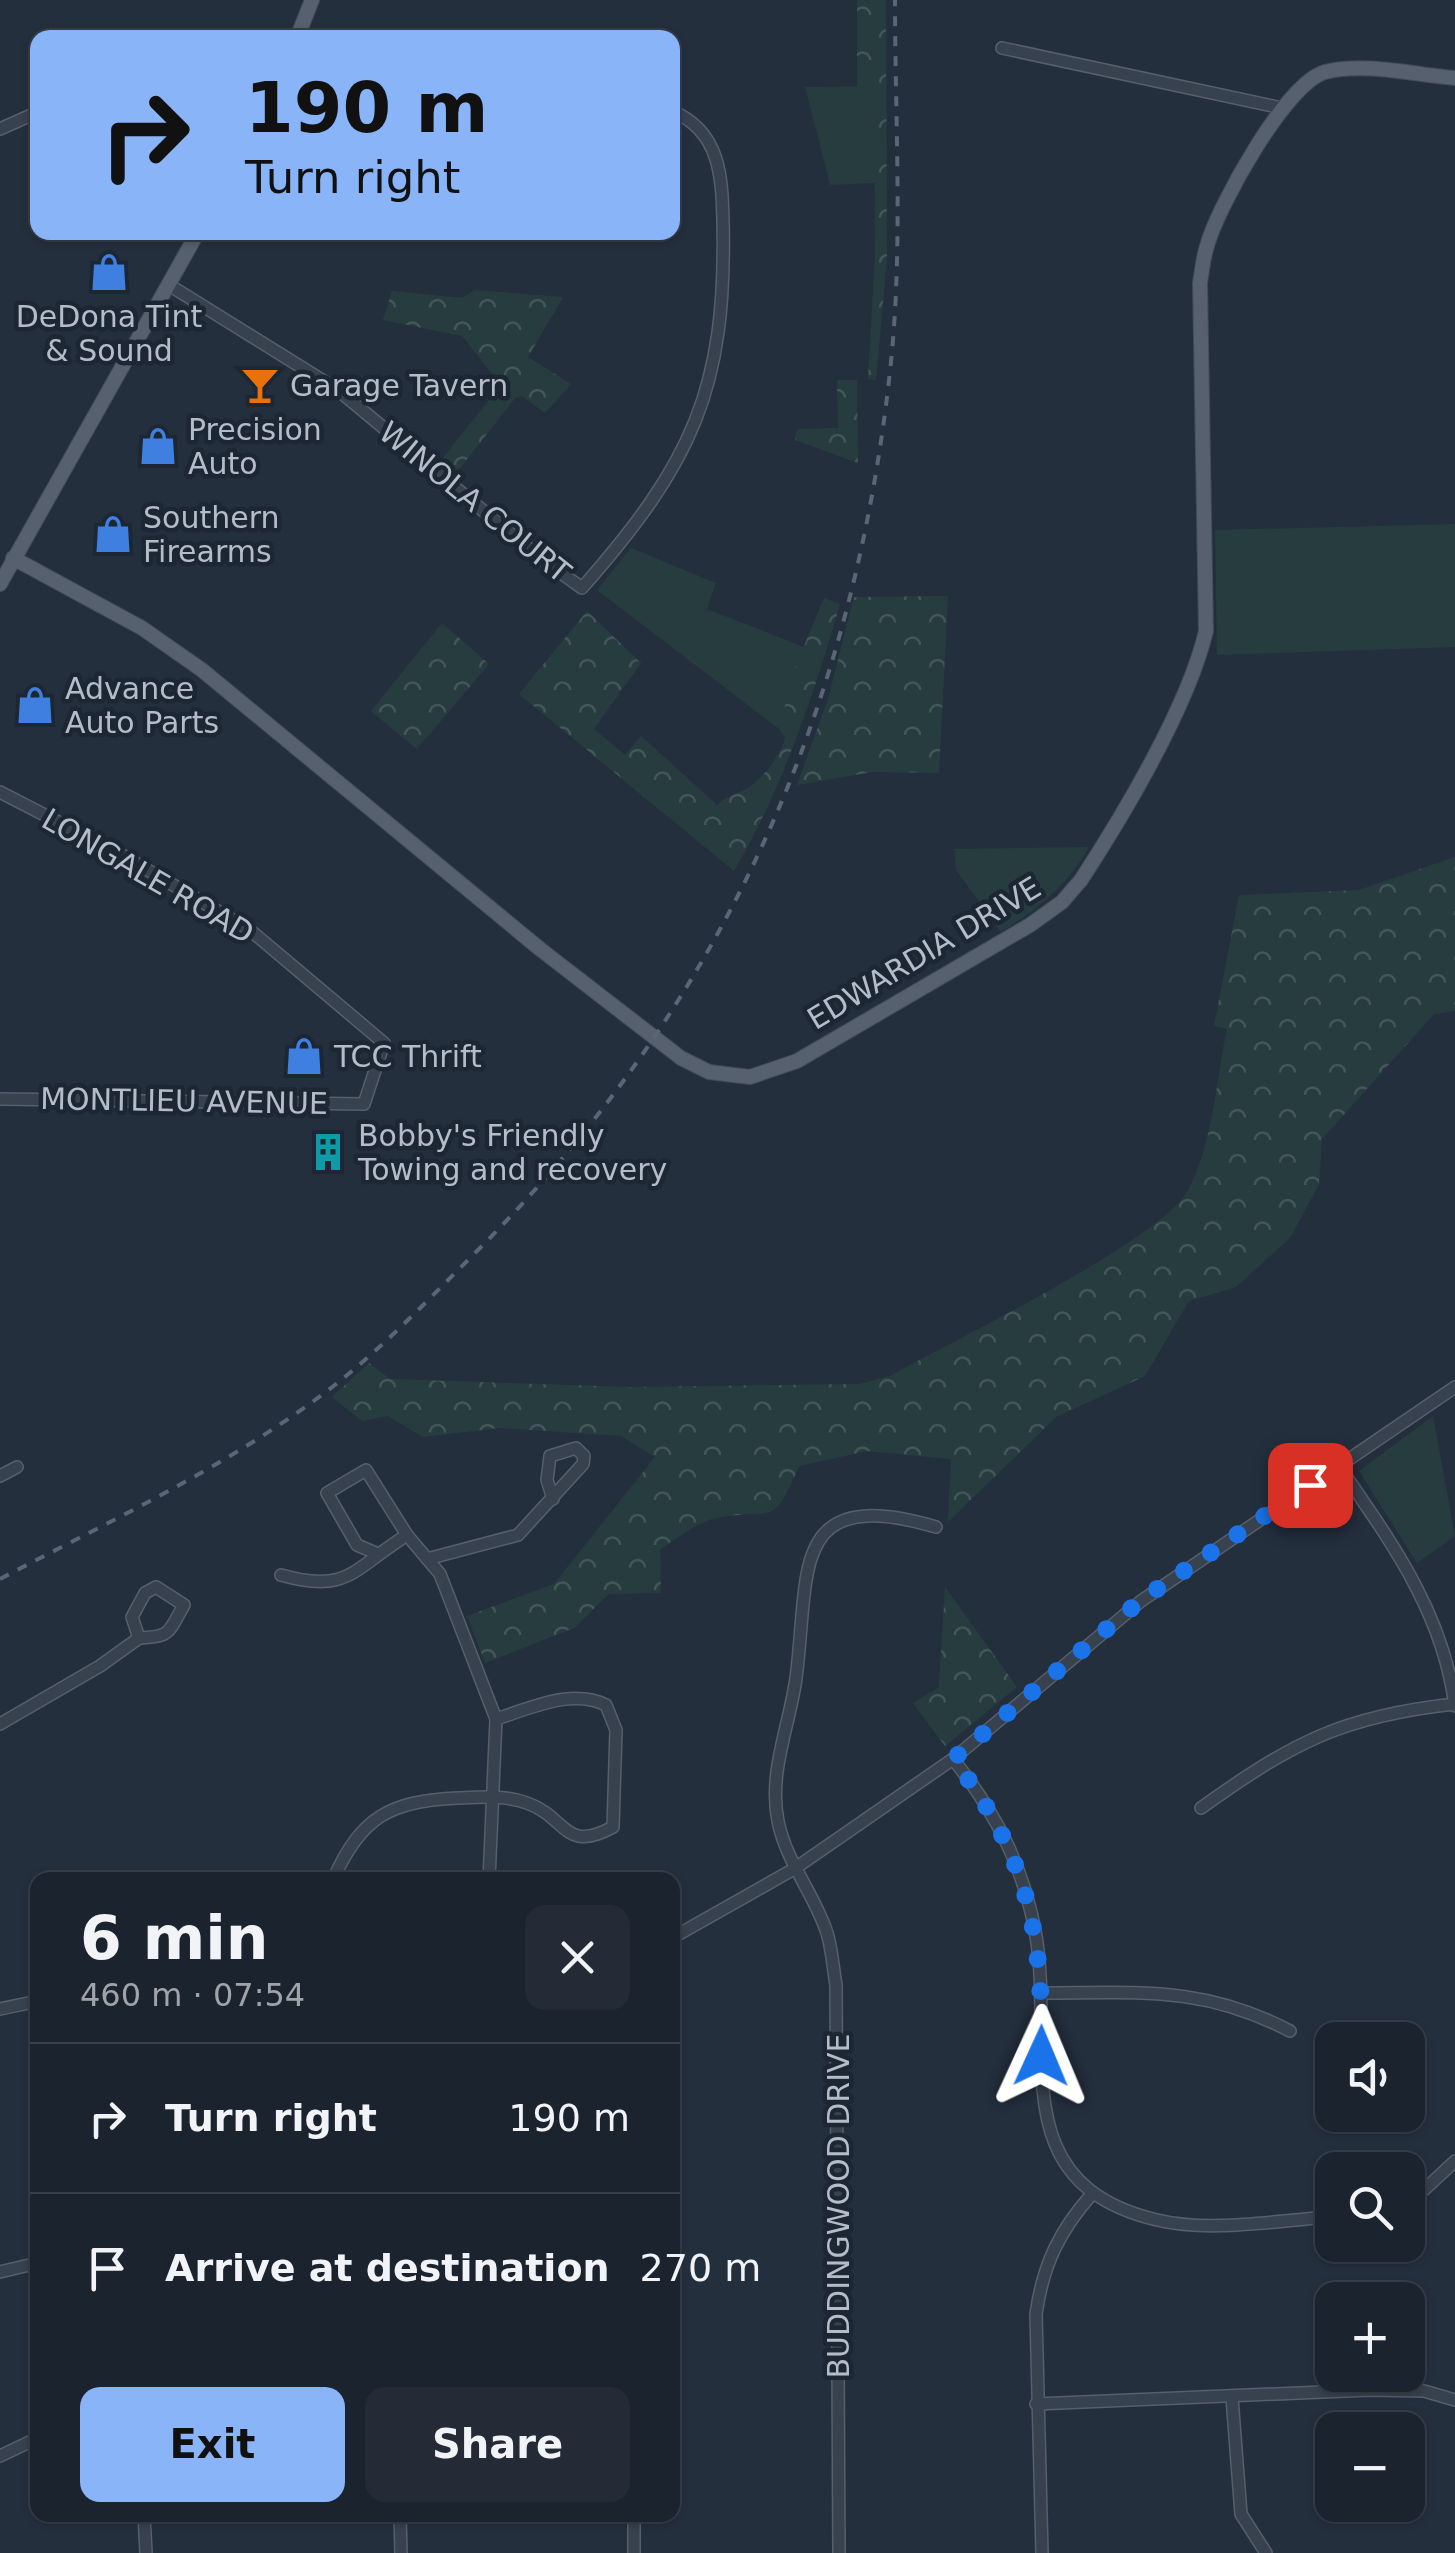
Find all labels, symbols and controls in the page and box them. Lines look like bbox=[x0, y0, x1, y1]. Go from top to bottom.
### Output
text: 190 m bbox=[245, 67, 488, 149]
icon: right bbox=[80, 70, 210, 200]
text: Turn right bbox=[245, 151, 460, 204]
shop icon: DeDona Tint & Sound bbox=[88, 251, 130, 293]
place label: DeDona Tint & Sound bbox=[16, 299, 202, 368]
bar icon: Garage Tavern bbox=[239, 364, 281, 406]
place label: Garage Tavern bbox=[290, 368, 508, 403]
place label: Precision Auto bbox=[188, 412, 322, 481]
street label: WINOLA COURT bbox=[372, 414, 578, 590]
shop icon: Precision Auto bbox=[137, 425, 179, 467]
place label: Southern Firearms bbox=[143, 500, 279, 569]
shop icon: Southern Firearms bbox=[92, 513, 134, 555]
place label: Advance Auto Parts bbox=[65, 671, 219, 740]
shop icon: Advance Auto Parts bbox=[14, 684, 56, 726]
street label: LONGALE ROAD bbox=[36, 801, 260, 951]
street label: EDWARDIA DRIVE bbox=[801, 870, 1047, 1036]
shop icon: TCC Thrift bbox=[283, 1035, 325, 1077]
place label: TCC Thrift bbox=[333, 1039, 482, 1074]
street label: MONTLIEU AVENUE bbox=[40, 1081, 328, 1121]
place label: Bobby's Friendly Towing and recovery bbox=[357, 1118, 667, 1187]
building icon: Bobby's Friendly Towing and recovery bbox=[307, 1131, 349, 1173]
pin bbox=[1268, 1443, 1353, 1528]
icon: arrive bbox=[1283, 1458, 1338, 1513]
text: 6 min bbox=[80, 1903, 268, 1973]
button: close bbox=[525, 1905, 630, 2010]
text: 460 m · 07:54 bbox=[80, 1976, 305, 2014]
position arrow bbox=[989, 2004, 1093, 2108]
map controls bbox=[1315, 2022, 1425, 2522]
button: sound bbox=[1315, 2022, 1425, 2132]
street label: BUDDINGWOOD DRIVE bbox=[821, 2033, 856, 2379]
icon: right bbox=[80, 2091, 135, 2146]
text: Turn right bbox=[165, 2096, 377, 2140]
text: 190 m bbox=[508, 2096, 630, 2140]
button: search bbox=[1315, 2152, 1425, 2262]
icon: arrive bbox=[80, 2241, 135, 2296]
text: Arrive at destination bbox=[165, 2246, 610, 2290]
text: 270 m bbox=[640, 2246, 761, 2290]
button: + bbox=[1315, 2282, 1425, 2392]
button: Exit bbox=[80, 2387, 345, 2502]
button: Share bbox=[365, 2387, 630, 2502]
button: − bbox=[1315, 2412, 1425, 2522]

